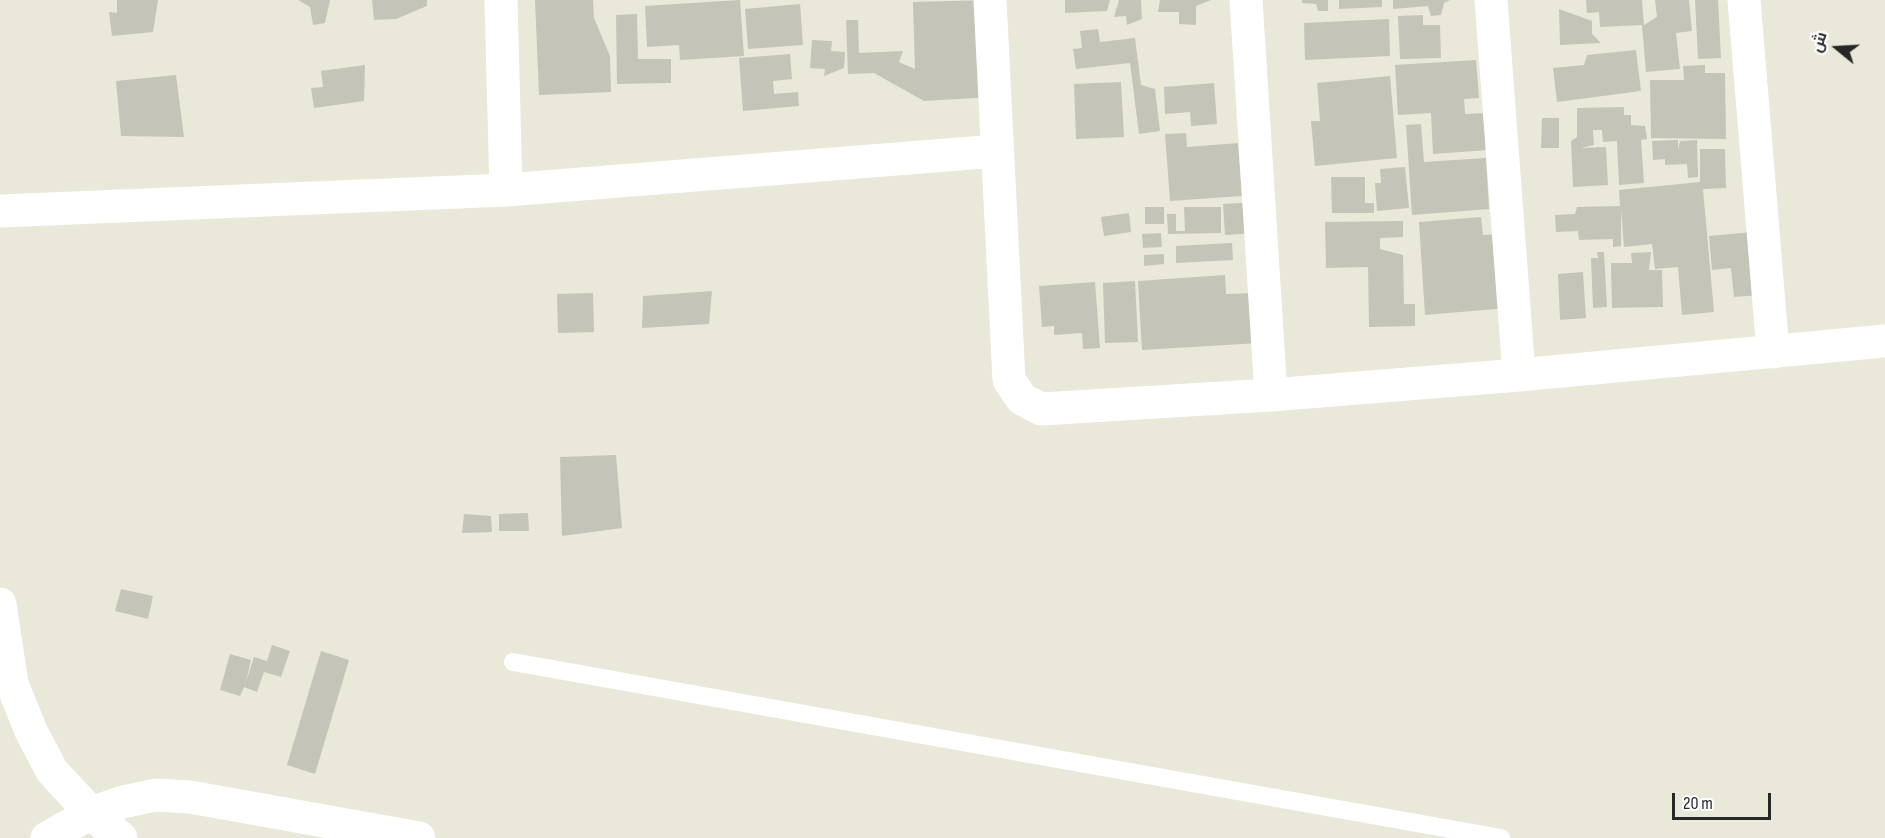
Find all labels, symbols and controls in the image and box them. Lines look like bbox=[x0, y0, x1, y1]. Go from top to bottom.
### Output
north arrow bbox=[1807, 18, 1867, 78]
text: ش bbox=[1807, 30, 1832, 55]
scale bar bbox=[1675, 781, 1774, 819]
text: 20 m bbox=[1683, 793, 1713, 814]

